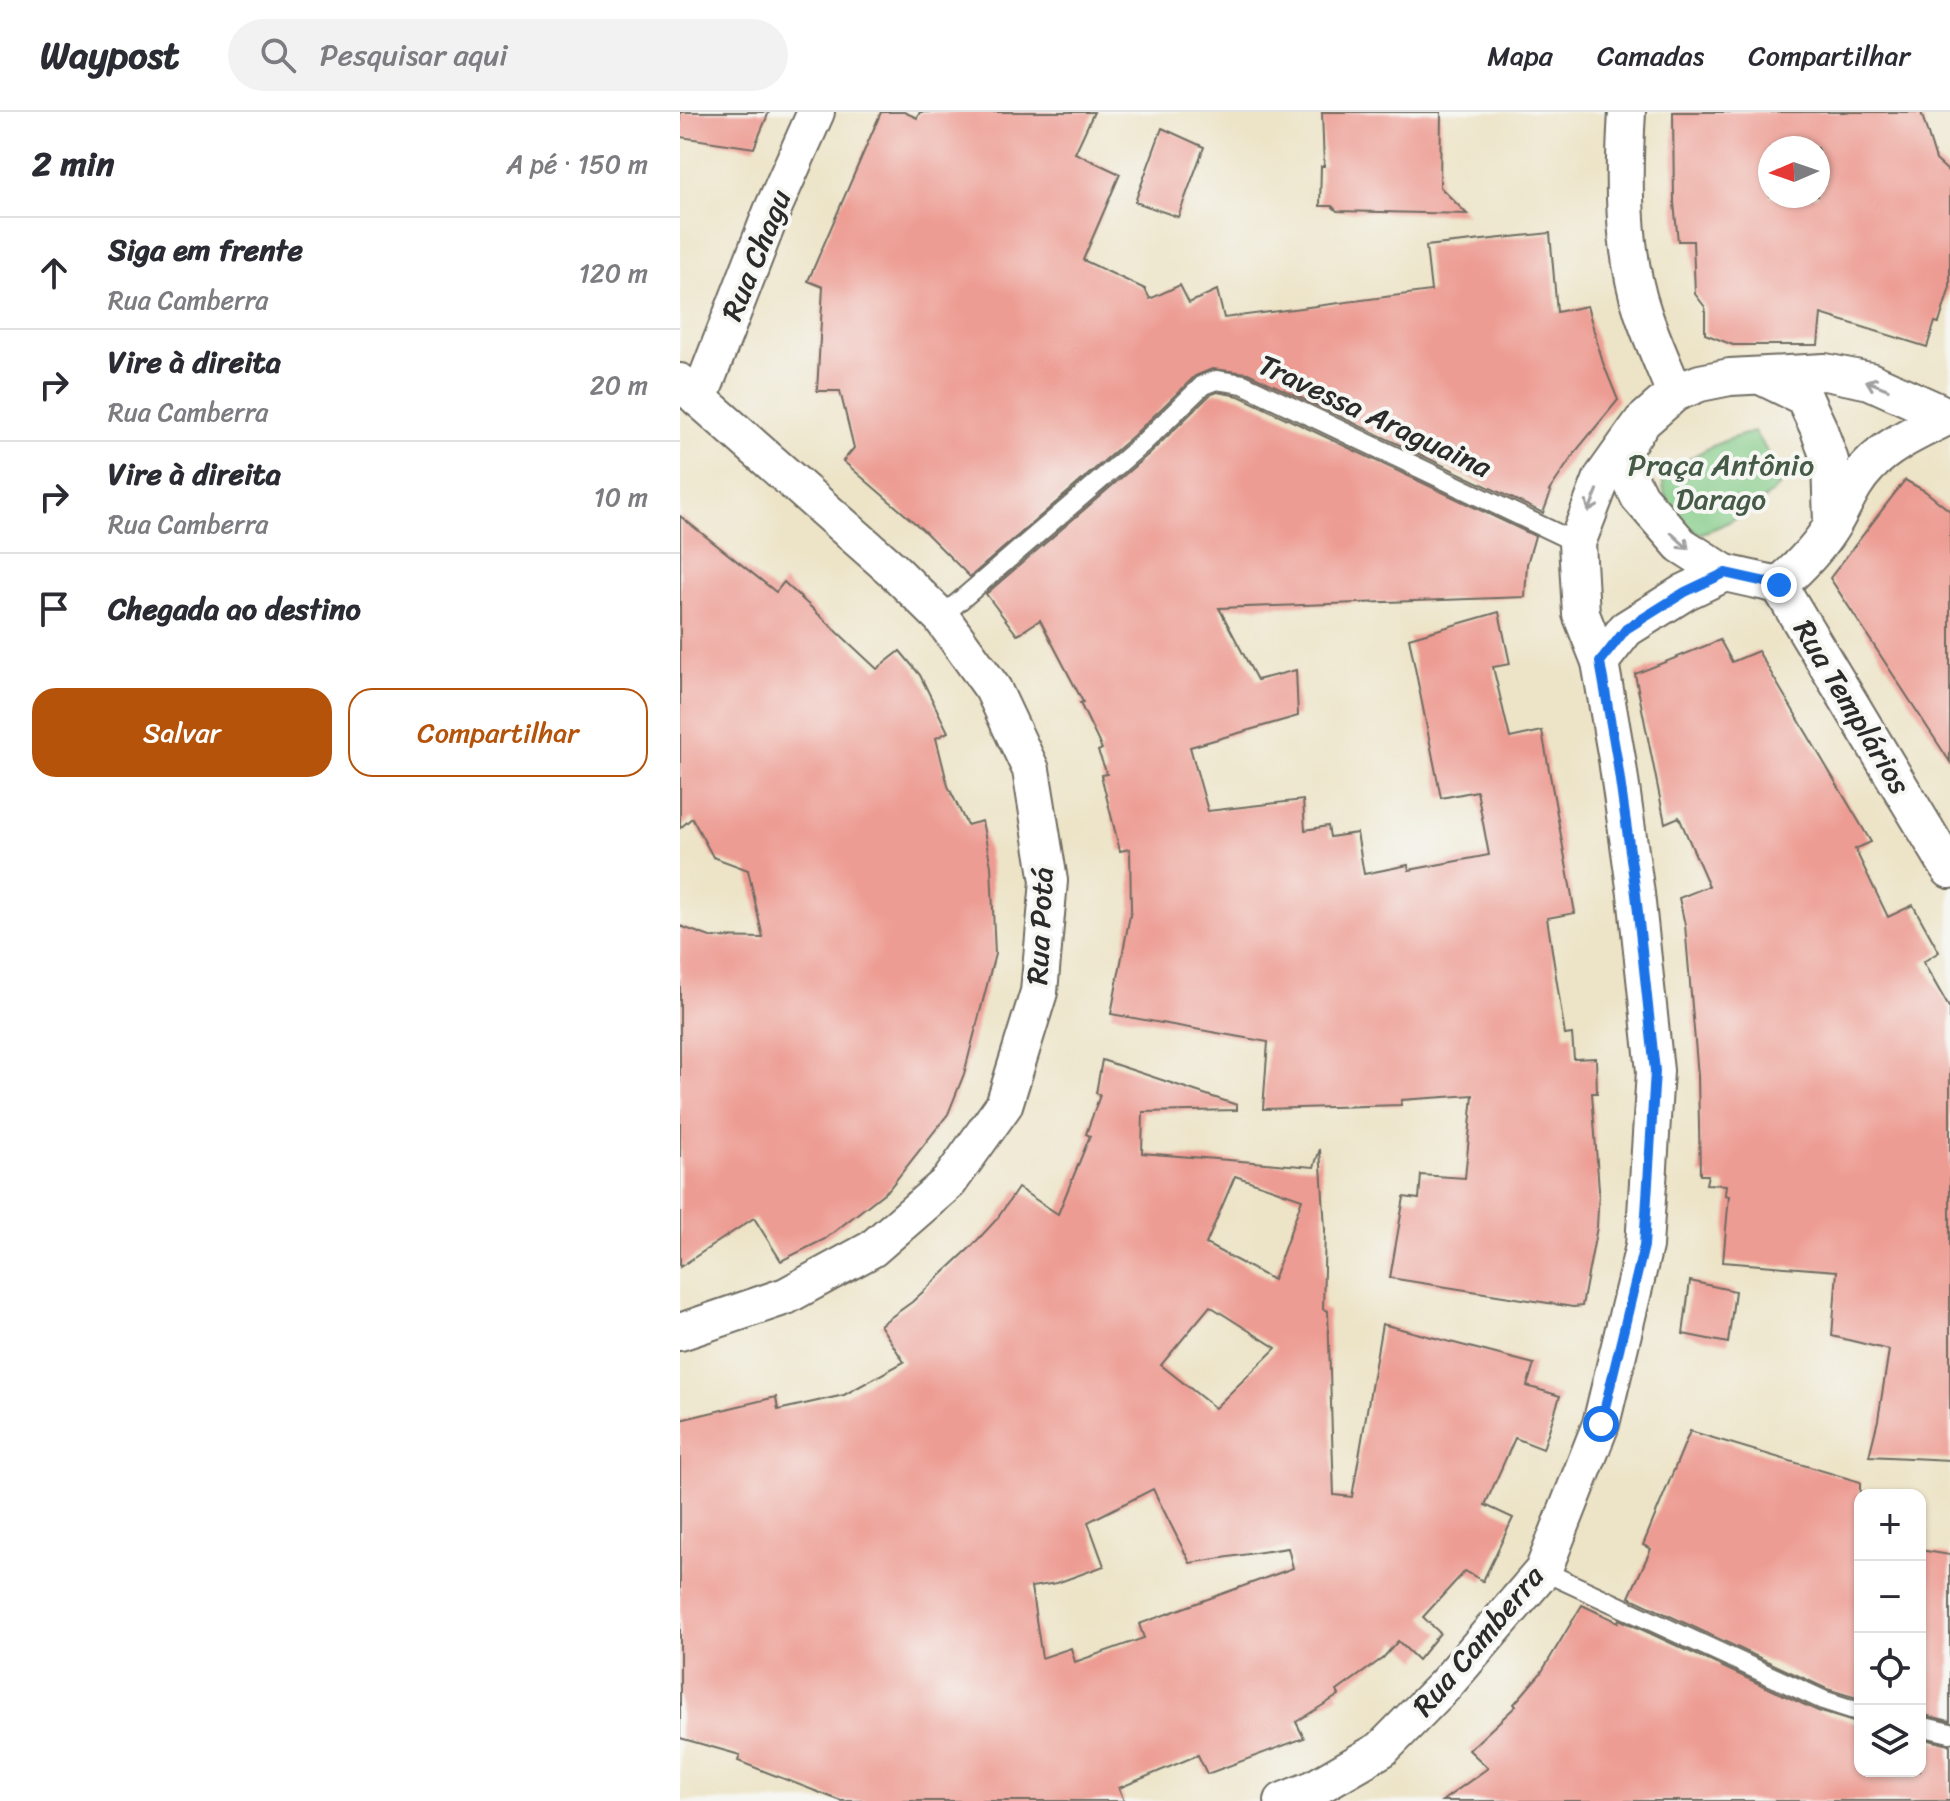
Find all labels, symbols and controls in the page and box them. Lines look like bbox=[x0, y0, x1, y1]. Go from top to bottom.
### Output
search box bbox=[228, 19, 788, 91]
text: Waypost bbox=[40, 22, 180, 89]
text: Pesquisar aqui bbox=[320, 28, 508, 82]
text: Mapa bbox=[1487, 31, 1553, 80]
text: Camadas bbox=[1597, 31, 1704, 80]
text: Compartilhar bbox=[1748, 31, 1910, 80]
icon: search bbox=[256, 33, 300, 77]
text: 2 min bbox=[32, 134, 114, 194]
north arrow bbox=[1758, 136, 1830, 208]
text: A pé · 150 m bbox=[506, 141, 648, 187]
street label: Rua Chagu bbox=[705, 181, 807, 329]
text: Siga em frente bbox=[108, 223, 303, 277]
text: 120 m bbox=[579, 250, 648, 296]
icon: ahead bbox=[32, 251, 76, 295]
text: Rua Camberra bbox=[108, 277, 268, 323]
text: Vire à direita bbox=[108, 335, 281, 389]
street label: Travessa Araguaina bbox=[1249, 338, 1502, 494]
text: 20 m bbox=[590, 362, 648, 408]
icon: right bbox=[32, 363, 76, 407]
one-way arrow bbox=[1865, 377, 1890, 391]
text: Rua Camberra bbox=[108, 389, 268, 435]
park label: Praça Antônio Darago bbox=[1628, 438, 1814, 526]
text: Vire à direita bbox=[108, 447, 281, 501]
text: 10 m bbox=[594, 474, 648, 520]
icon: right bbox=[32, 475, 76, 519]
one-way arrow bbox=[1585, 488, 1599, 513]
text: Rua Camberra bbox=[108, 501, 268, 547]
one-way arrow bbox=[1670, 532, 1690, 551]
route end bbox=[1761, 567, 1797, 603]
text: Chegada ao destino bbox=[108, 582, 361, 636]
icon: arrive bbox=[32, 587, 76, 631]
street label: Rua Templários bbox=[1778, 609, 1926, 805]
button: Salvar bbox=[32, 688, 332, 777]
button: Compartilhar bbox=[348, 688, 648, 777]
street label: Rua Potá bbox=[1010, 866, 1070, 986]
route start bbox=[1583, 1406, 1619, 1442]
map controls bbox=[1854, 1489, 1926, 1777]
button: + bbox=[1854, 1489, 1926, 1561]
street label: Rua Camberra bbox=[1398, 1552, 1559, 1729]
button: − bbox=[1854, 1561, 1926, 1633]
button: locate bbox=[1854, 1633, 1926, 1705]
button: layers bbox=[1854, 1705, 1926, 1777]

